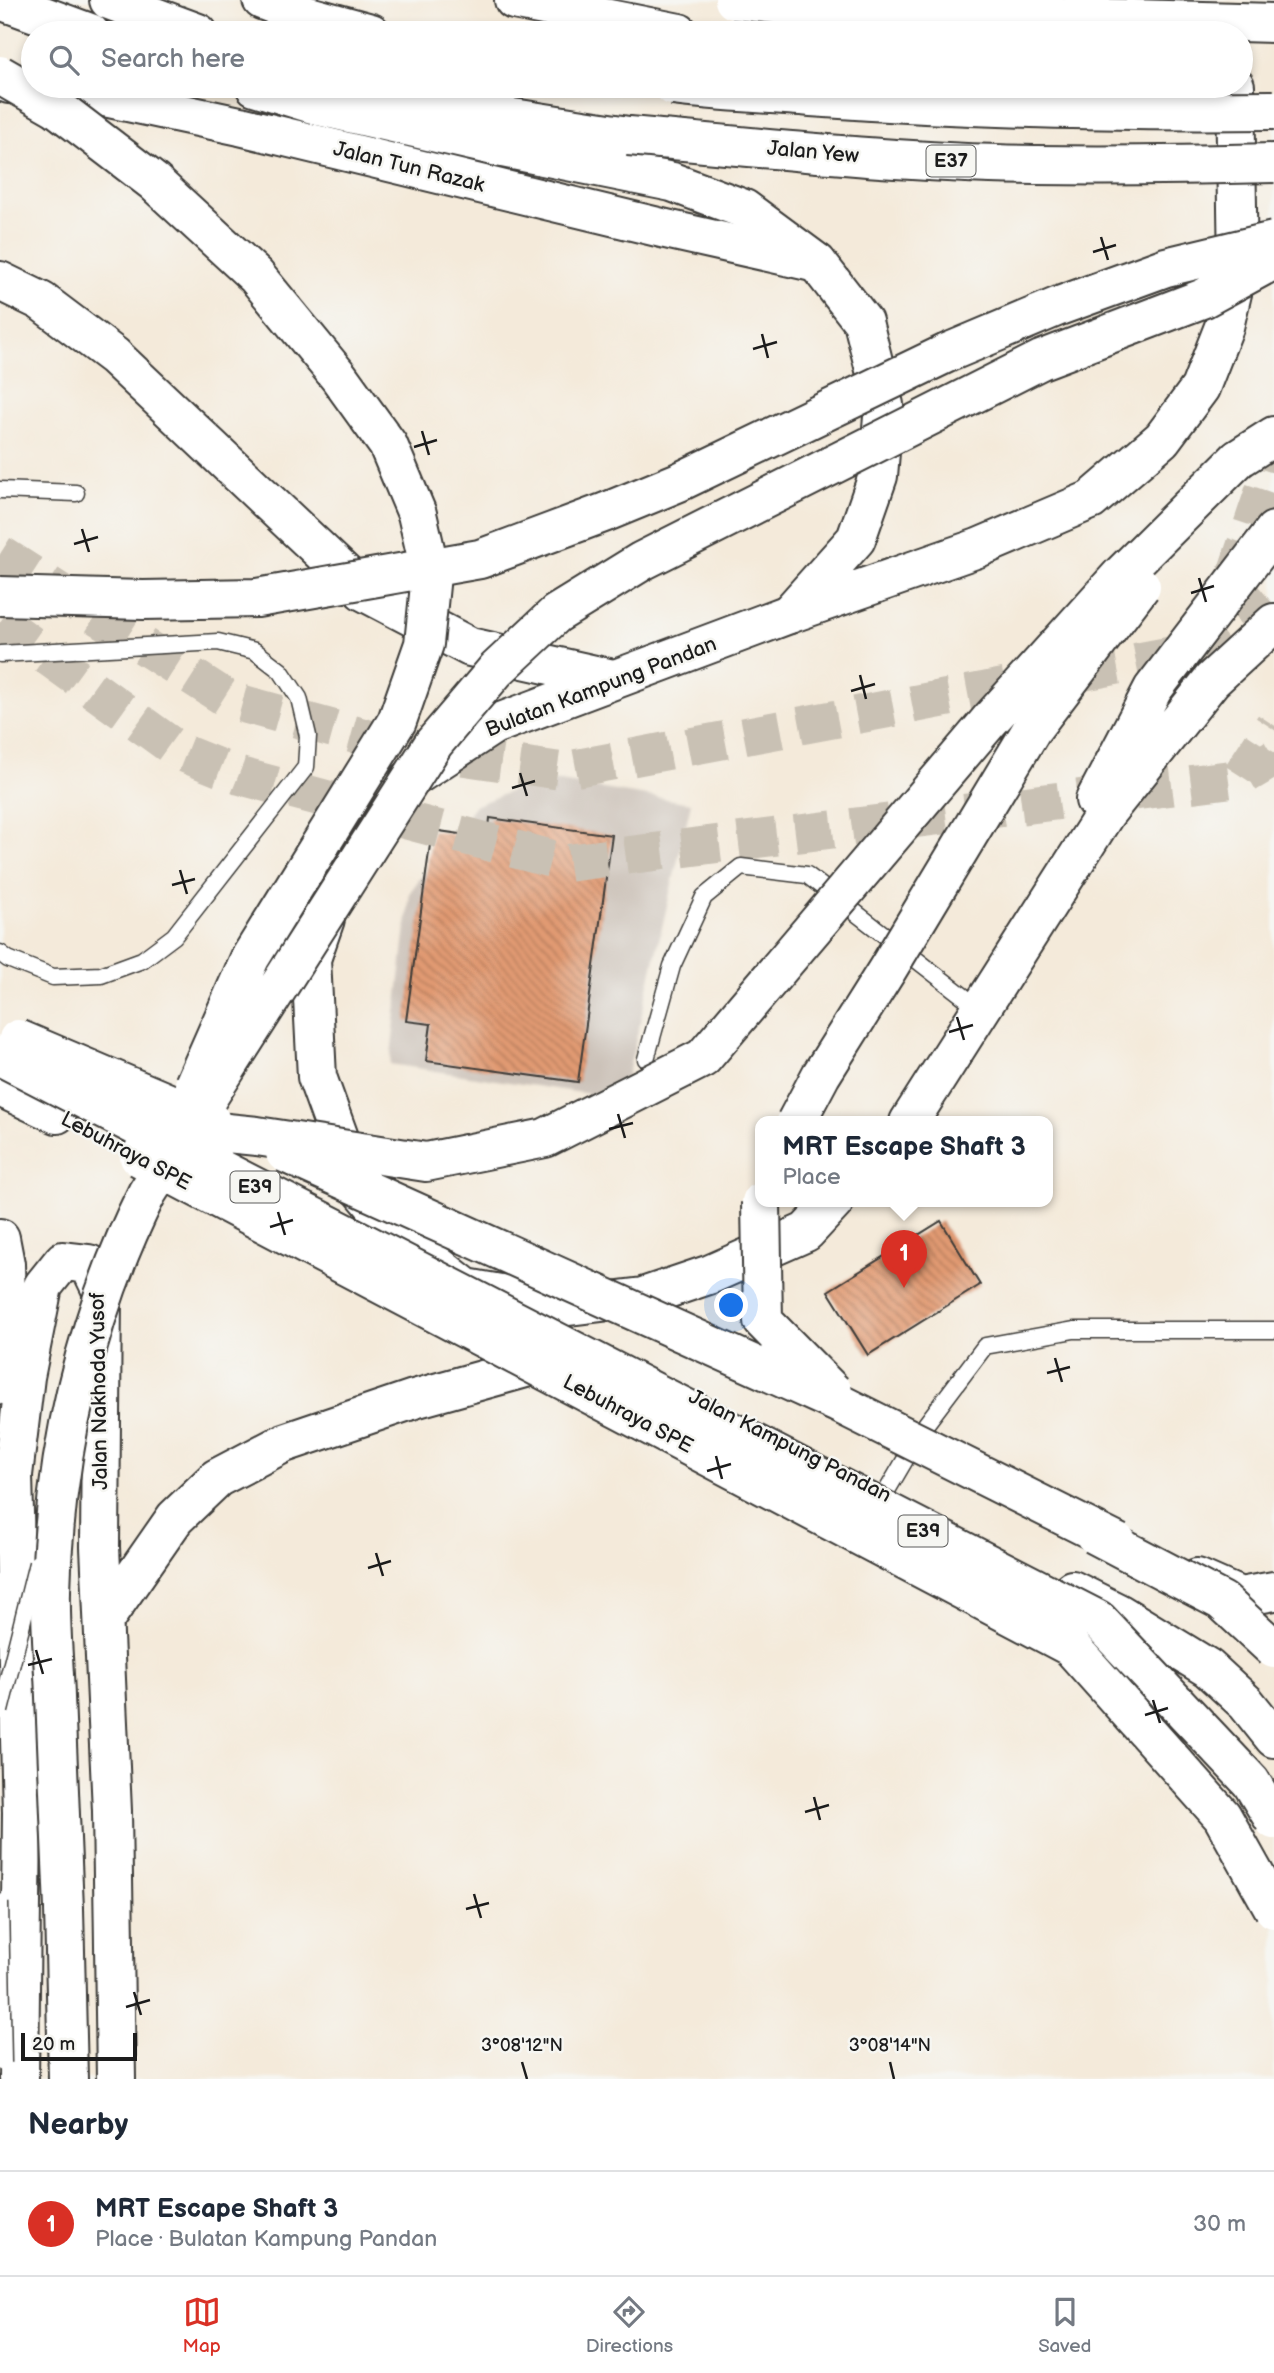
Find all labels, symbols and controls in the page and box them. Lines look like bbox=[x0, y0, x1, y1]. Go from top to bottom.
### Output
search box bbox=[21, 21, 1253, 98]
icon: search bbox=[45, 41, 83, 79]
text: Search here bbox=[101, 44, 245, 75]
street label: Jalan Tun Razak bbox=[331, 136, 488, 198]
street label: Jalan Yew bbox=[766, 136, 860, 168]
road number: E37 bbox=[926, 146, 976, 176]
street label: Bulatan Kampung Pandan bbox=[482, 631, 720, 743]
street label: Lebuhraya SPE bbox=[57, 1106, 195, 1196]
popup bbox=[755, 1116, 1053, 1207]
text: MRT Escape Shaft 3 bbox=[782, 1132, 1026, 1163]
text: Place bbox=[782, 1163, 841, 1191]
road number: E39 bbox=[230, 1172, 280, 1203]
pin: 1 bbox=[881, 1230, 927, 1288]
your location bbox=[714, 1288, 748, 1322]
street label: Jalan Nakhoda Yusof bbox=[85, 1291, 113, 1490]
street label: Lebuhraya SPE bbox=[559, 1369, 697, 1459]
street label: Jalan Kampung Pandan bbox=[684, 1384, 896, 1508]
road number: E39 bbox=[898, 1516, 948, 1546]
scale bar bbox=[21, 2030, 136, 2062]
text: 20 m bbox=[32, 2033, 75, 2056]
text: 3°08'12"N bbox=[481, 2035, 563, 2056]
text: 3°08'14"N bbox=[849, 2035, 931, 2056]
text: Nearby bbox=[28, 2107, 128, 2143]
text: MRT Escape Shaft 3 bbox=[95, 2194, 338, 2225]
text: 1 bbox=[46, 2210, 56, 2238]
text: 30 m bbox=[1193, 2210, 1246, 2238]
text: Place · Bulatan Kampung Pandan bbox=[95, 2225, 437, 2253]
tab: Map bbox=[183, 2293, 221, 2358]
tab: Directions bbox=[586, 2293, 673, 2358]
tab: Saved bbox=[1038, 2293, 1091, 2358]

